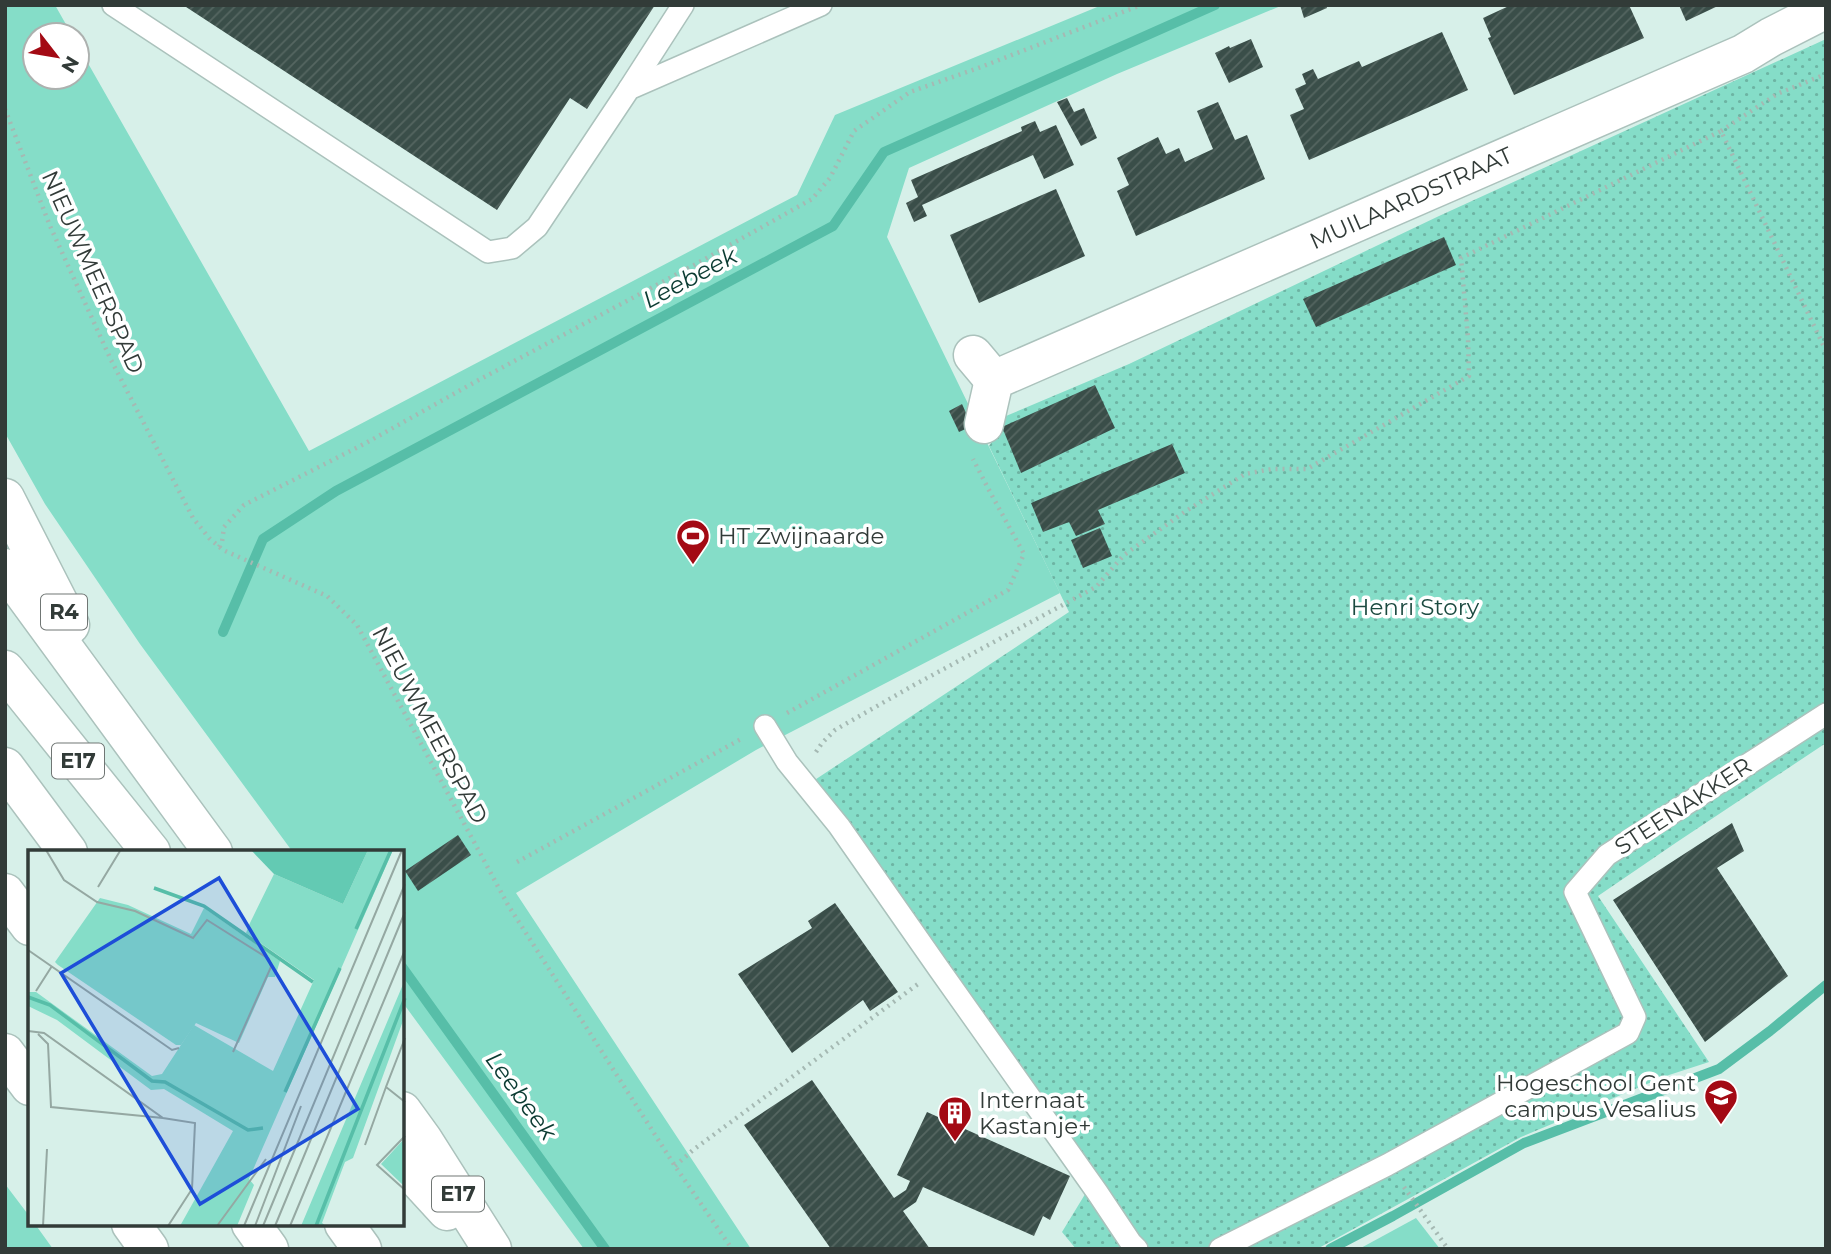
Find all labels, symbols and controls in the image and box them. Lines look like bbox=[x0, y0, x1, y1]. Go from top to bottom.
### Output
north arrow bbox=[21, 21, 91, 91]
text: N bbox=[56, 52, 84, 77]
street label: MUILAARDSTRAAT bbox=[1305, 140, 1517, 255]
street label: NIEUWMEERSPAD bbox=[36, 166, 150, 378]
water label: Leebeek bbox=[638, 240, 743, 314]
sports icon: HT Zwijnaarde bbox=[674, 517, 712, 566]
place label: HT Zwijnaarde bbox=[718, 522, 884, 550]
park label: Henri Story bbox=[1351, 593, 1480, 621]
road number: R4 bbox=[41, 594, 87, 630]
street label: NIEUWMEERSPAD bbox=[366, 622, 494, 828]
road number: E17 bbox=[52, 744, 104, 778]
street label: STEENAKKER bbox=[1609, 751, 1757, 861]
inset map bbox=[28, 850, 404, 1226]
water label: Leebeek bbox=[480, 1046, 564, 1147]
place label: Hogeschool Gent campus Vesalius bbox=[1496, 1069, 1696, 1123]
school or university icon: Hogeschool Gent campus Vesalius bbox=[1702, 1077, 1740, 1126]
place label: Internaat Kastanje+ bbox=[979, 1086, 1091, 1140]
building icon: Internaat Kastanje+ bbox=[936, 1094, 974, 1143]
road number: E17 bbox=[432, 1176, 484, 1212]

